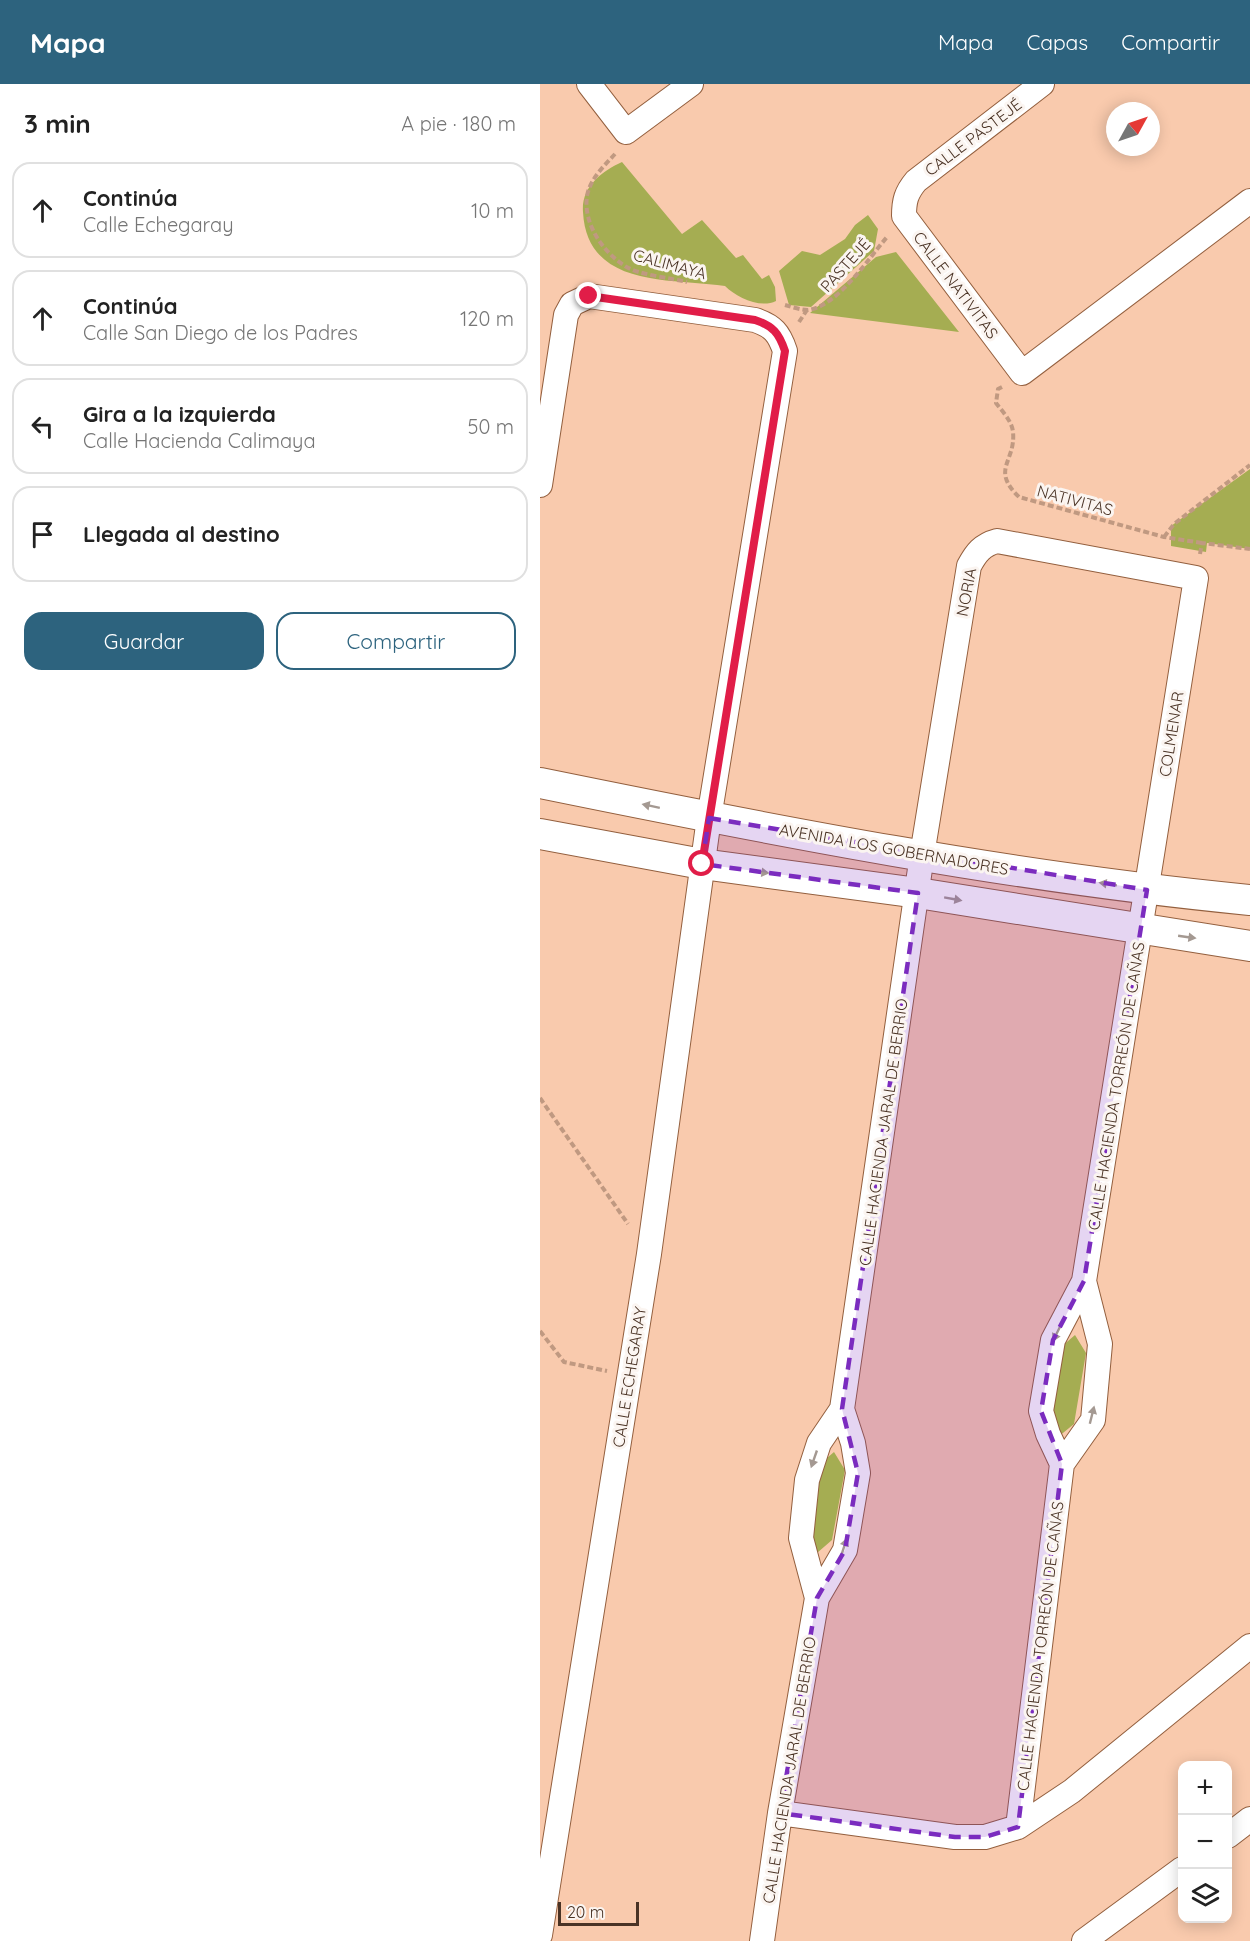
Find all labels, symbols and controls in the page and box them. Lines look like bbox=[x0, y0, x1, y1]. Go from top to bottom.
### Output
text: Mapa bbox=[30, 25, 106, 60]
text: Mapa bbox=[938, 29, 993, 55]
text: Capas bbox=[1026, 29, 1088, 55]
text: Compartir bbox=[1121, 29, 1220, 55]
street label: CALLE PASTEJÉ bbox=[921, 94, 1025, 180]
north arrow bbox=[1106, 102, 1160, 156]
text: 3 min bbox=[24, 107, 91, 140]
text: A pie · 180 m bbox=[401, 111, 516, 136]
text: Continúa bbox=[83, 184, 178, 212]
icon: ahead bbox=[26, 194, 59, 227]
text: 10 m bbox=[471, 198, 514, 223]
text: Calle Echegaray bbox=[83, 212, 234, 237]
street label: CALLE NATIVITAS bbox=[909, 227, 1003, 343]
street label: PASTEJÉ bbox=[816, 234, 874, 296]
street label: CALIMAYA bbox=[631, 245, 709, 283]
route end bbox=[575, 282, 601, 308]
text: Continúa bbox=[83, 292, 178, 320]
icon: ahead bbox=[26, 302, 59, 335]
text: 120 m bbox=[460, 306, 514, 331]
text: Calle San Diego de los Padres bbox=[83, 320, 358, 345]
text: Gira a la izquierda bbox=[83, 400, 276, 428]
icon: left bbox=[26, 410, 59, 443]
text: 50 m bbox=[468, 414, 514, 439]
text: Calle Hacienda Calimaya bbox=[83, 428, 316, 453]
street label: NATIVITAS bbox=[1035, 480, 1115, 520]
icon: arrive bbox=[26, 518, 59, 551]
text: Llegada al destino bbox=[83, 520, 280, 548]
street label: NORIA bbox=[952, 566, 980, 618]
button: Guardar bbox=[24, 612, 264, 670]
button: Compartir bbox=[276, 612, 516, 670]
street label: COLMENAR bbox=[1154, 690, 1188, 778]
one-way arrow bbox=[642, 801, 661, 810]
street label: AVENIDA LOS GOBERNADORES bbox=[778, 819, 1010, 879]
route start bbox=[688, 850, 714, 876]
one-way arrow bbox=[750, 867, 769, 876]
one-way arrow bbox=[1099, 879, 1118, 888]
one-way arrow bbox=[943, 894, 962, 903]
one-way arrow bbox=[1177, 933, 1196, 942]
street label: CALLE HACIENDA TORREÓN DE CAÑAS bbox=[1083, 940, 1149, 1232]
street label: CALLE HACIENDA JARAL DE BERRIO bbox=[854, 997, 912, 1267]
street label: CALLE ECHEGARAY bbox=[608, 1305, 650, 1449]
one-way arrow bbox=[1052, 1324, 1062, 1342]
one-way arrow bbox=[1087, 1406, 1097, 1424]
one-way arrow bbox=[808, 1450, 818, 1468]
street label: CALLE HACIENDA TORREÓN DE CAÑAS bbox=[1012, 1500, 1068, 1792]
one-way arrow bbox=[840, 1538, 849, 1556]
street label: CALLE HACIENDA JARAL DE BERRIO bbox=[758, 1635, 820, 1905]
map controls bbox=[1178, 1761, 1232, 1923]
button: + bbox=[1178, 1761, 1232, 1815]
button: − bbox=[1178, 1815, 1232, 1869]
button: layers bbox=[1178, 1869, 1232, 1923]
scale bar bbox=[558, 1899, 639, 1926]
text: 20 m bbox=[567, 1902, 604, 1922]

